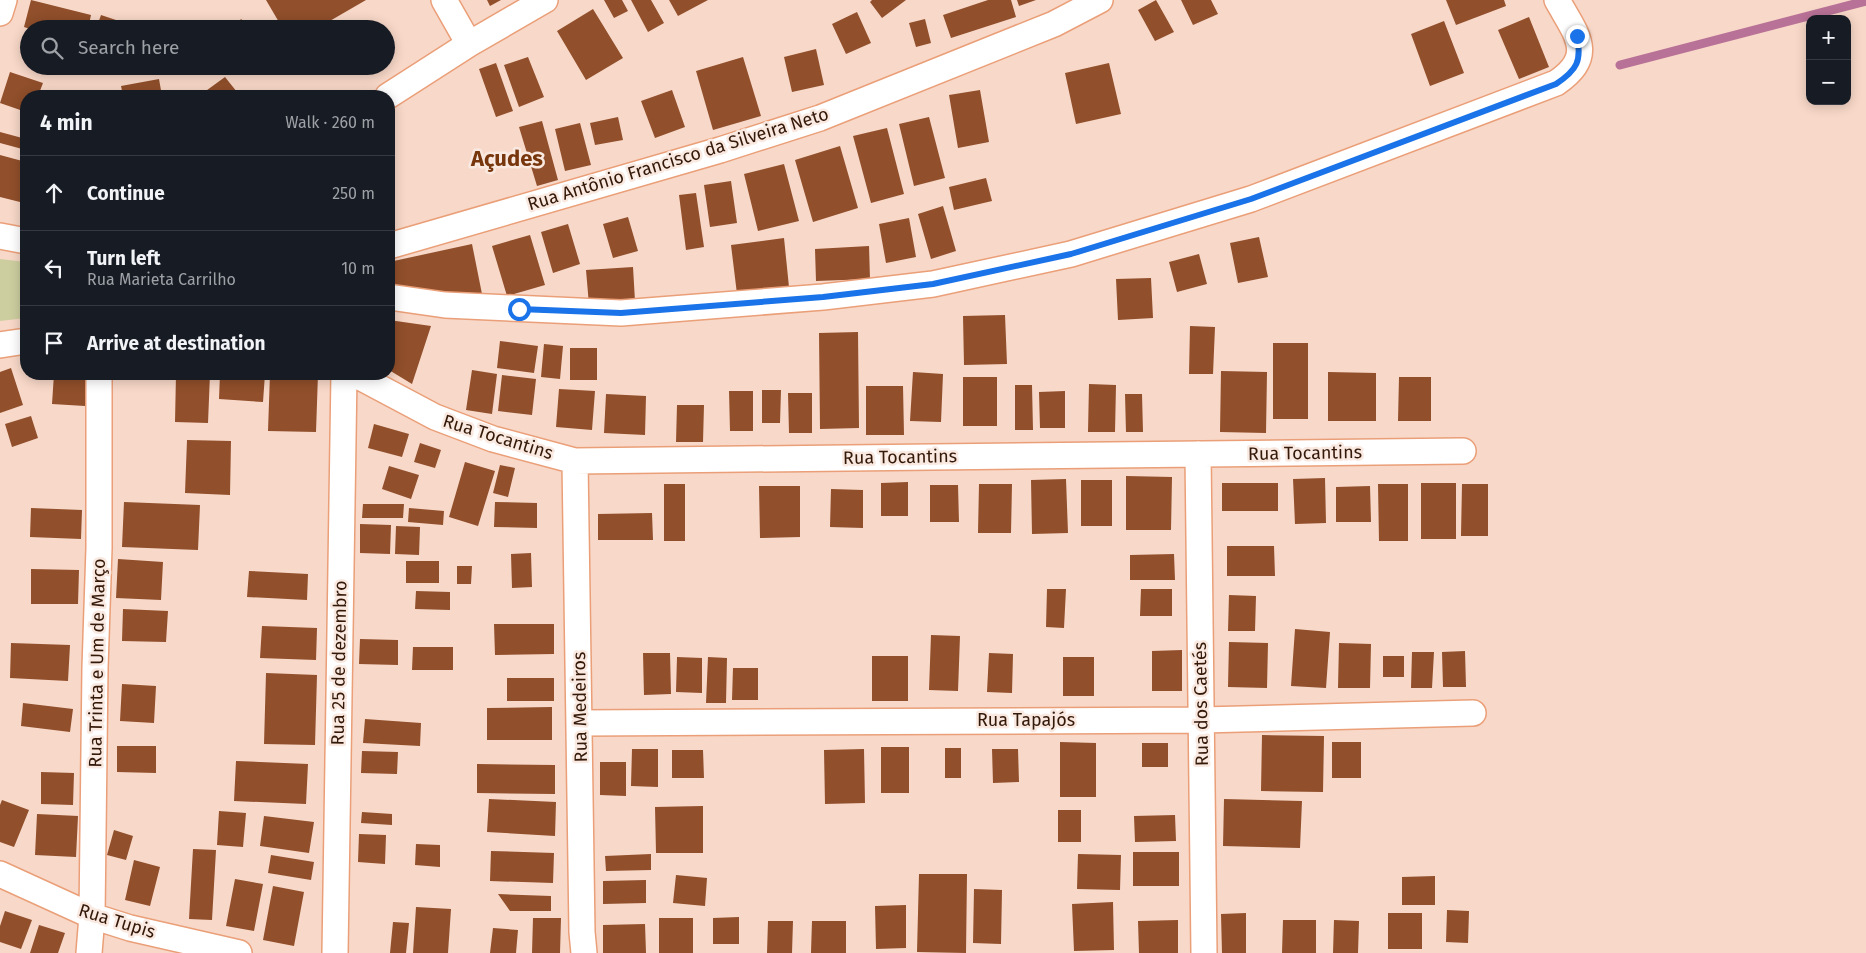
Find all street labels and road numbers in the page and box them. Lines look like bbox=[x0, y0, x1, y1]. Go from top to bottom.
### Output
street label: Rua Antônio Francisco da Silveira Neto bbox=[525, 103, 831, 215]
street label: Rua Tocantins bbox=[440, 410, 556, 464]
street label: Rua Tocantins bbox=[1248, 441, 1362, 465]
street label: Rua Tocantins bbox=[843, 445, 957, 469]
street label: Rua Trinta e Um de Março bbox=[84, 558, 110, 768]
street label: Rua 25 de dezembro bbox=[327, 580, 351, 746]
street label: Rua dos Caetés bbox=[1189, 642, 1213, 766]
street label: Rua Medeiros bbox=[568, 651, 592, 763]
street label: Rua Tapajós bbox=[977, 709, 1075, 731]
street label: Rua Tupis bbox=[76, 899, 158, 943]

